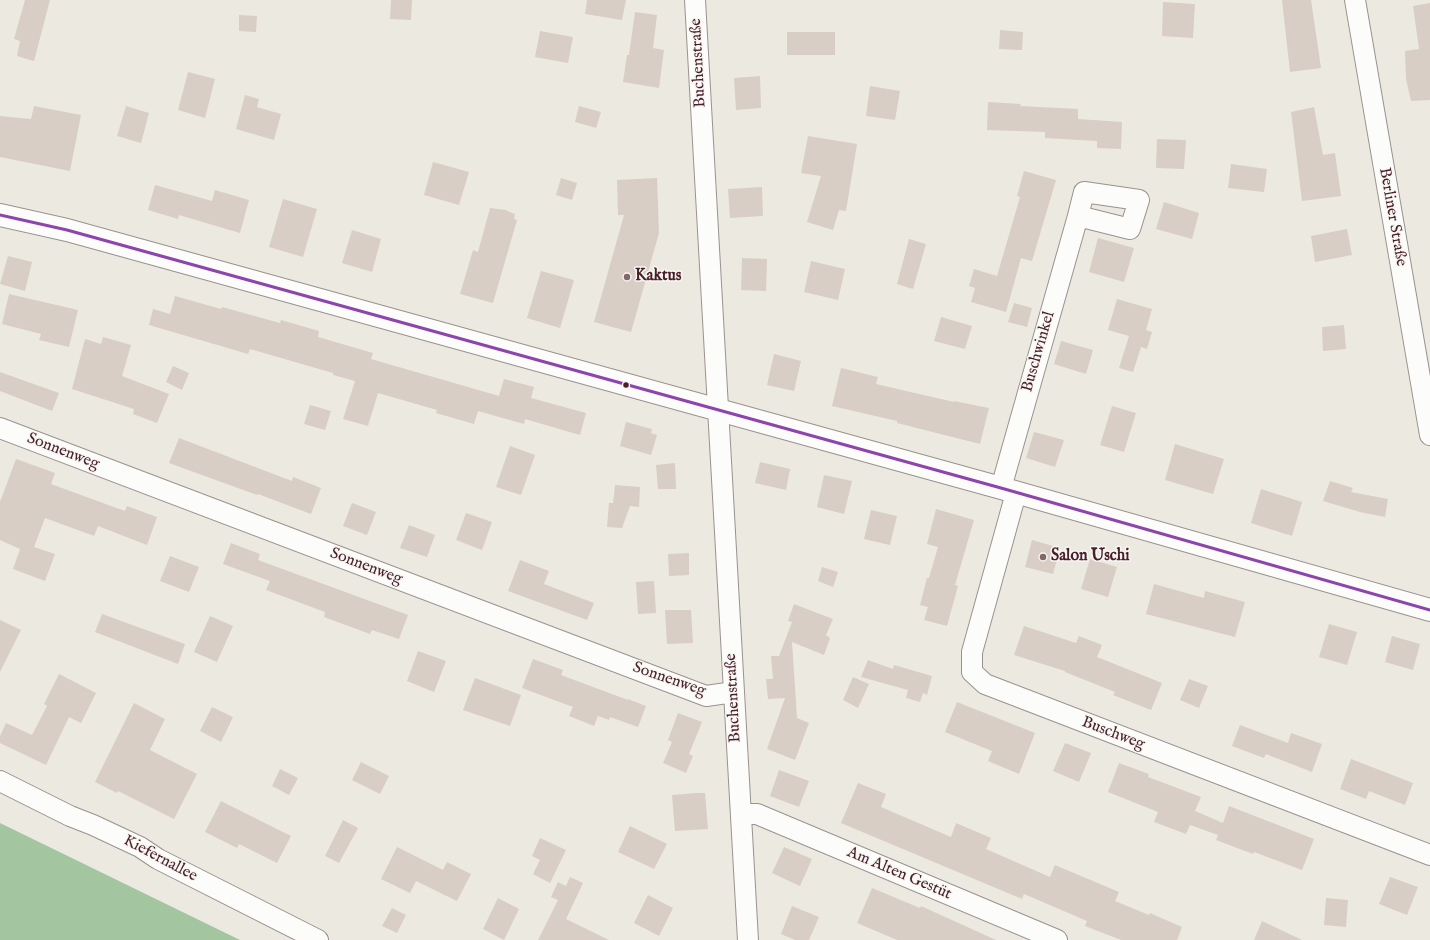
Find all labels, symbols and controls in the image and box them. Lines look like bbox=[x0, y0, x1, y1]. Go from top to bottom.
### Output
street label: Buchenstraße bbox=[687, 18, 711, 108]
street label: Berliner Straße bbox=[1374, 166, 1410, 268]
place label: Kaktus bbox=[635, 267, 681, 287]
marker: Kaktus bbox=[622, 272, 632, 282]
street label: Buschwinkel bbox=[1018, 309, 1060, 395]
unlabelled marker bbox=[621, 380, 631, 390]
street label: Sonnenweg bbox=[24, 429, 102, 475]
street label: Sonnenweg bbox=[327, 544, 405, 590]
place label: Salon Uschi bbox=[1051, 547, 1129, 567]
marker: Salon Uschi bbox=[1038, 552, 1048, 562]
street label: Buchenstraße bbox=[722, 653, 746, 743]
street label: Sonnenweg bbox=[630, 659, 708, 701]
street label: Buschweg bbox=[1079, 713, 1147, 755]
street label: Kiefernallee bbox=[120, 832, 200, 886]
street label: Am Alten Gestüt bbox=[844, 843, 954, 905]

